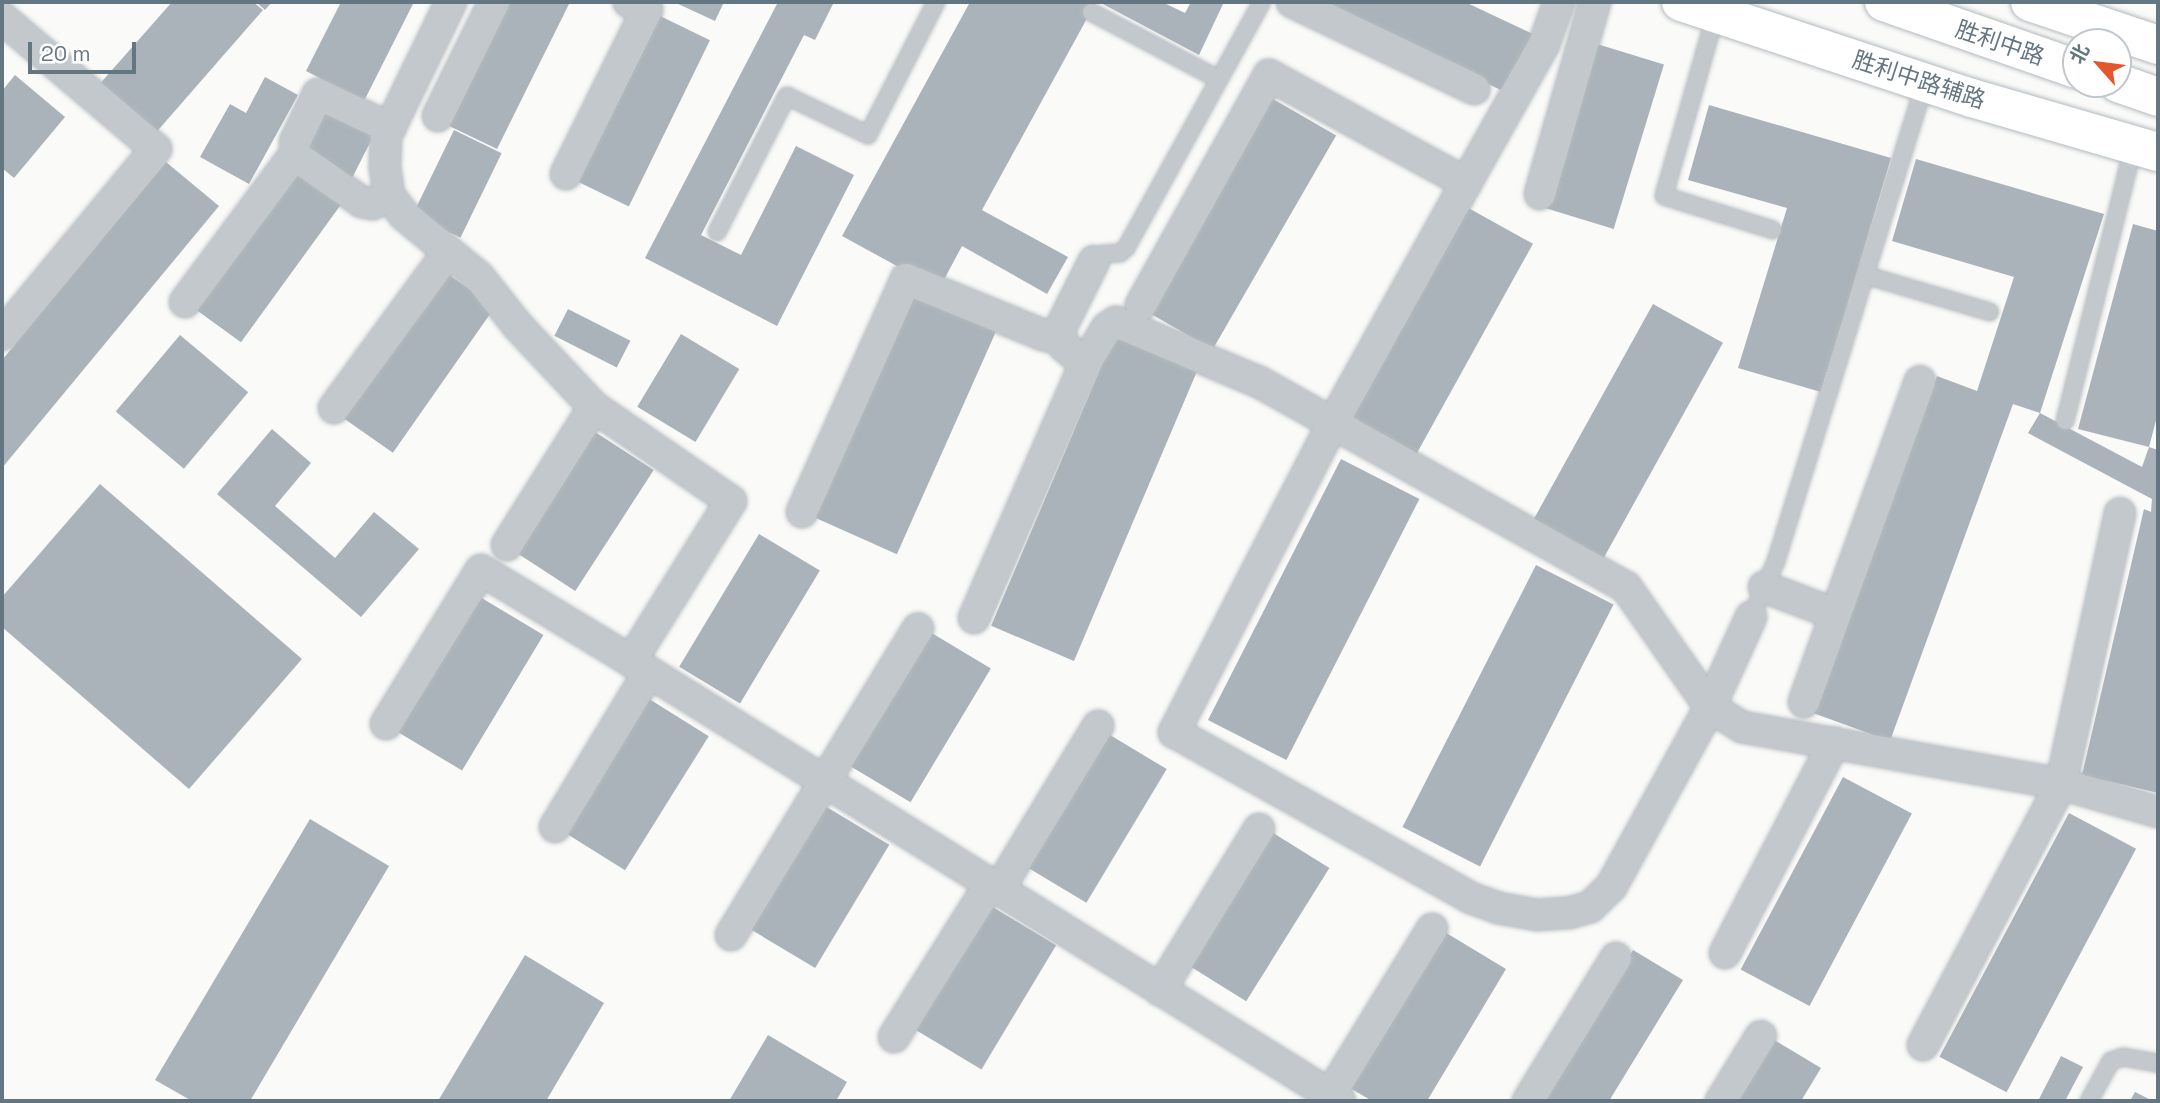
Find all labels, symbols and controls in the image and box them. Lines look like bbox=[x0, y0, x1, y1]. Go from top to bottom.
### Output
street label: 胜利中路 bbox=[1952, 15, 2048, 71]
scale bar bbox=[32, 28, 140, 72]
north arrow bbox=[2062, 28, 2132, 98]
text: 20 m bbox=[41, 40, 91, 67]
text: 北 bbox=[2064, 40, 2095, 68]
street label: 胜利中路辅路 bbox=[1849, 46, 1989, 114]

